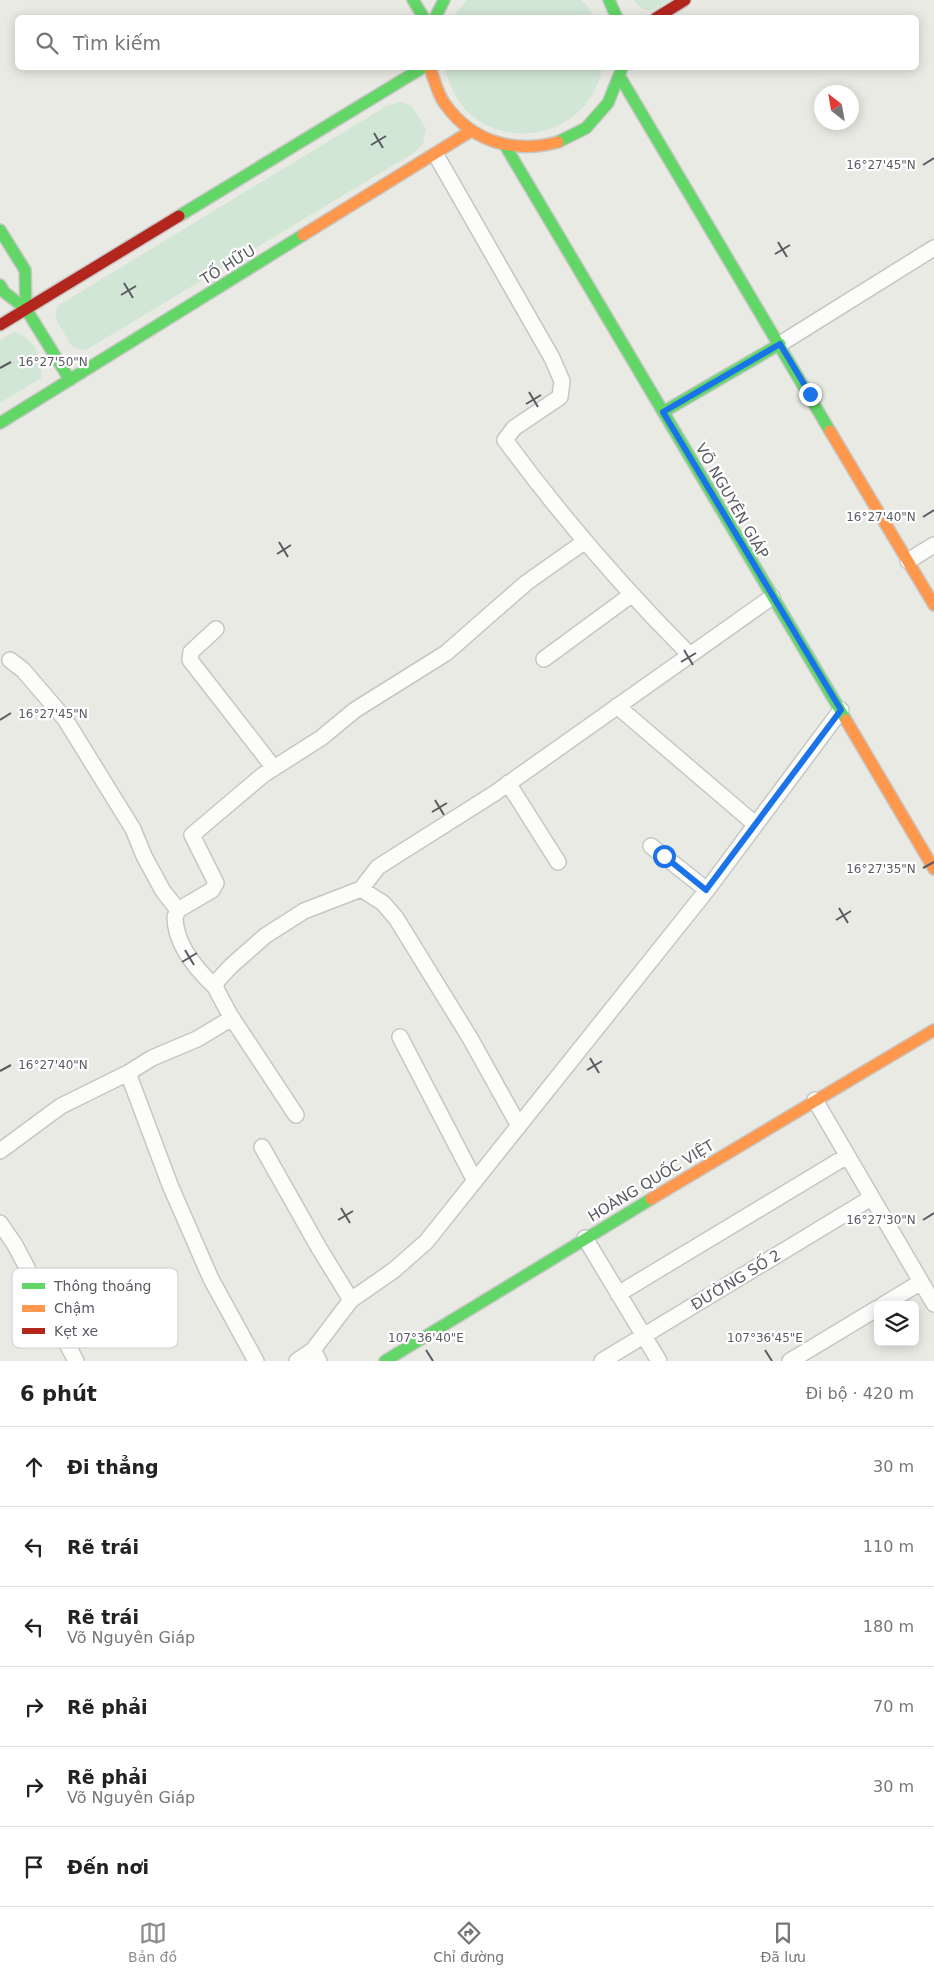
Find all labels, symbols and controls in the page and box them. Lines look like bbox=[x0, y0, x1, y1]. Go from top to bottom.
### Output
search box bbox=[15, 15, 919, 70]
icon: search bbox=[33, 29, 61, 57]
text: Tìm kiếm bbox=[73, 32, 161, 54]
north arrow bbox=[814, 85, 859, 130]
text: 16°27'45"N bbox=[846, 158, 916, 172]
street label: TỐ HỮU bbox=[195, 239, 259, 289]
text: 16°27'50"N bbox=[18, 355, 88, 369]
route end bbox=[799, 383, 822, 406]
street label: VÕ NGUYÊN GIÁP bbox=[692, 440, 773, 562]
text: 16°27'40"N bbox=[846, 510, 916, 524]
text: 16°27'45"N bbox=[18, 707, 88, 721]
route start bbox=[653, 845, 676, 868]
text: 16°27'35"N bbox=[846, 862, 916, 876]
text: 16°27'40"N bbox=[18, 1058, 88, 1072]
street label: HOÀNG QUỐC VIỆT bbox=[583, 1133, 718, 1226]
text: 16°27'30"N bbox=[846, 1213, 916, 1227]
street label: ĐƯỜNG SỐ 2 bbox=[686, 1244, 784, 1314]
legend bbox=[12, 1268, 178, 1348]
text: Thông thoáng bbox=[53, 1278, 151, 1294]
text: Chậm bbox=[54, 1300, 95, 1316]
map controls bbox=[874, 1301, 919, 1346]
button: layers bbox=[874, 1301, 919, 1346]
text: Kẹt xe bbox=[54, 1323, 98, 1339]
text: 107°36'40"E bbox=[388, 1331, 464, 1345]
text: 107°36'45"E bbox=[727, 1331, 803, 1345]
text: 6 phút bbox=[20, 1382, 97, 1406]
text: Đi bộ · 420 m bbox=[806, 1384, 914, 1403]
icon: ahead bbox=[20, 1453, 48, 1481]
text: Đi thẳng bbox=[67, 1456, 159, 1478]
text: 30 m bbox=[873, 1457, 914, 1476]
icon: left bbox=[20, 1533, 48, 1561]
text: Rẽ trái bbox=[67, 1536, 139, 1558]
text: 110 m bbox=[863, 1537, 914, 1556]
text: Rẽ trái bbox=[67, 1606, 139, 1628]
icon: left bbox=[20, 1613, 48, 1641]
text: 180 m bbox=[863, 1617, 914, 1636]
text: Võ Nguyên Giáp bbox=[67, 1628, 195, 1647]
icon: right bbox=[20, 1693, 48, 1721]
text: Rẽ phải bbox=[67, 1696, 148, 1718]
text: 70 m bbox=[873, 1697, 914, 1716]
text: Rẽ phải bbox=[67, 1766, 148, 1788]
icon: right bbox=[20, 1773, 48, 1801]
text: 30 m bbox=[873, 1777, 914, 1796]
text: Võ Nguyên Giáp bbox=[67, 1788, 195, 1807]
icon: arrive bbox=[20, 1853, 48, 1881]
text: Đến nơi bbox=[67, 1856, 149, 1878]
tab: Bản đồ bbox=[128, 1919, 177, 1965]
tab: Chỉ đường bbox=[433, 1919, 504, 1965]
tab: Đã lưu bbox=[760, 1919, 806, 1965]

